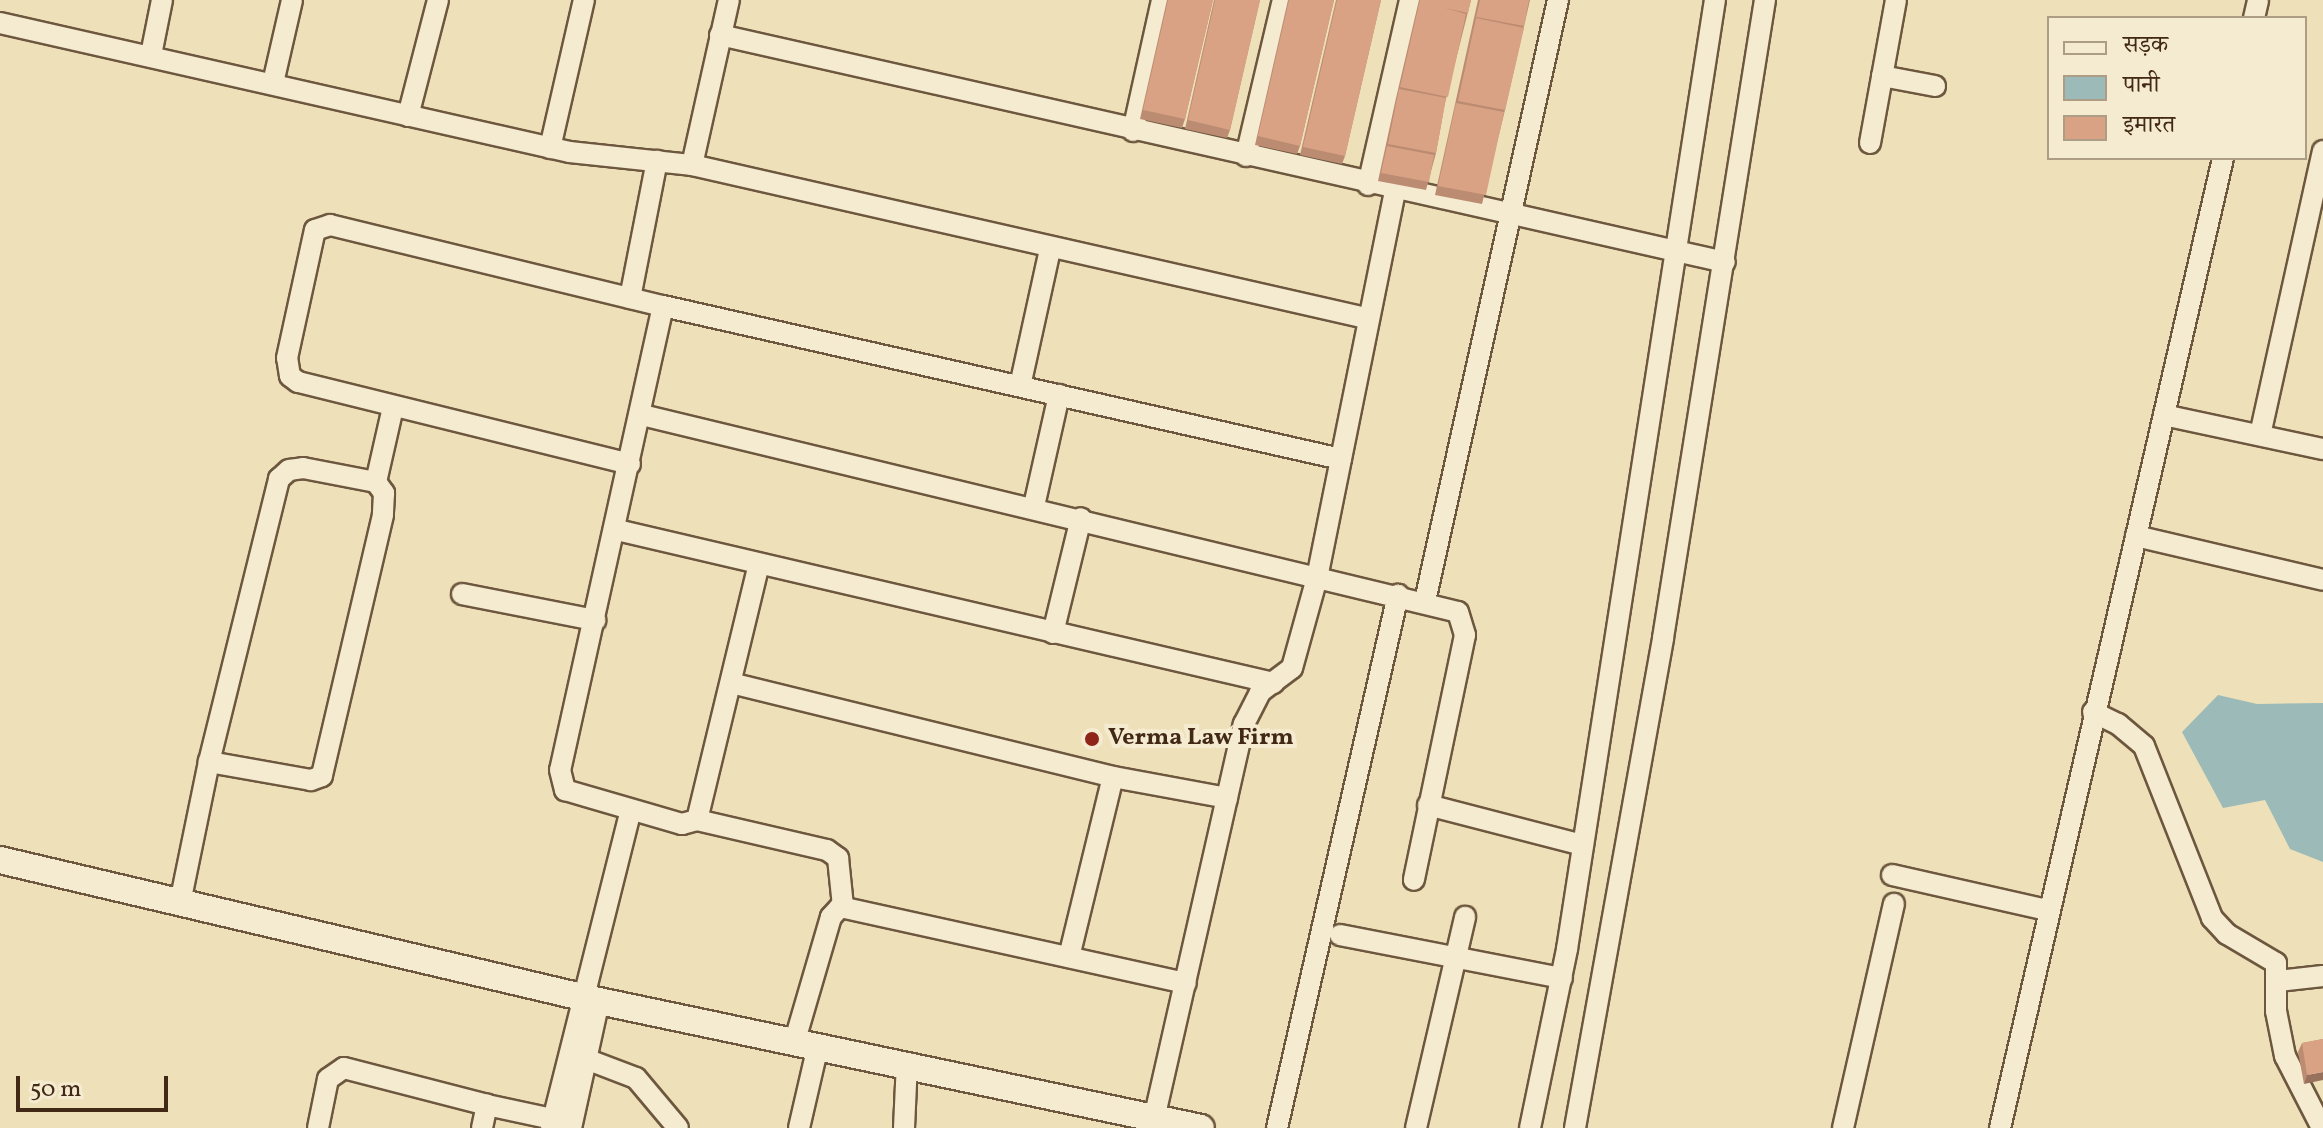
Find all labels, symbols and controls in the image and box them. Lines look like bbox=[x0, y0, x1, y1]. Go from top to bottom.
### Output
legend bbox=[2047, 16, 2307, 160]
text: सड़क bbox=[2123, 29, 2168, 63]
text: पानी bbox=[2123, 69, 2160, 103]
text: इमारत bbox=[2123, 109, 2175, 143]
place label: Verma Law Firm bbox=[1108, 725, 1294, 753]
marker: Verma Law Firm bbox=[1083, 730, 1101, 748]
scale bar bbox=[20, 1060, 172, 1110]
text: 50 m bbox=[30, 1073, 82, 1107]

